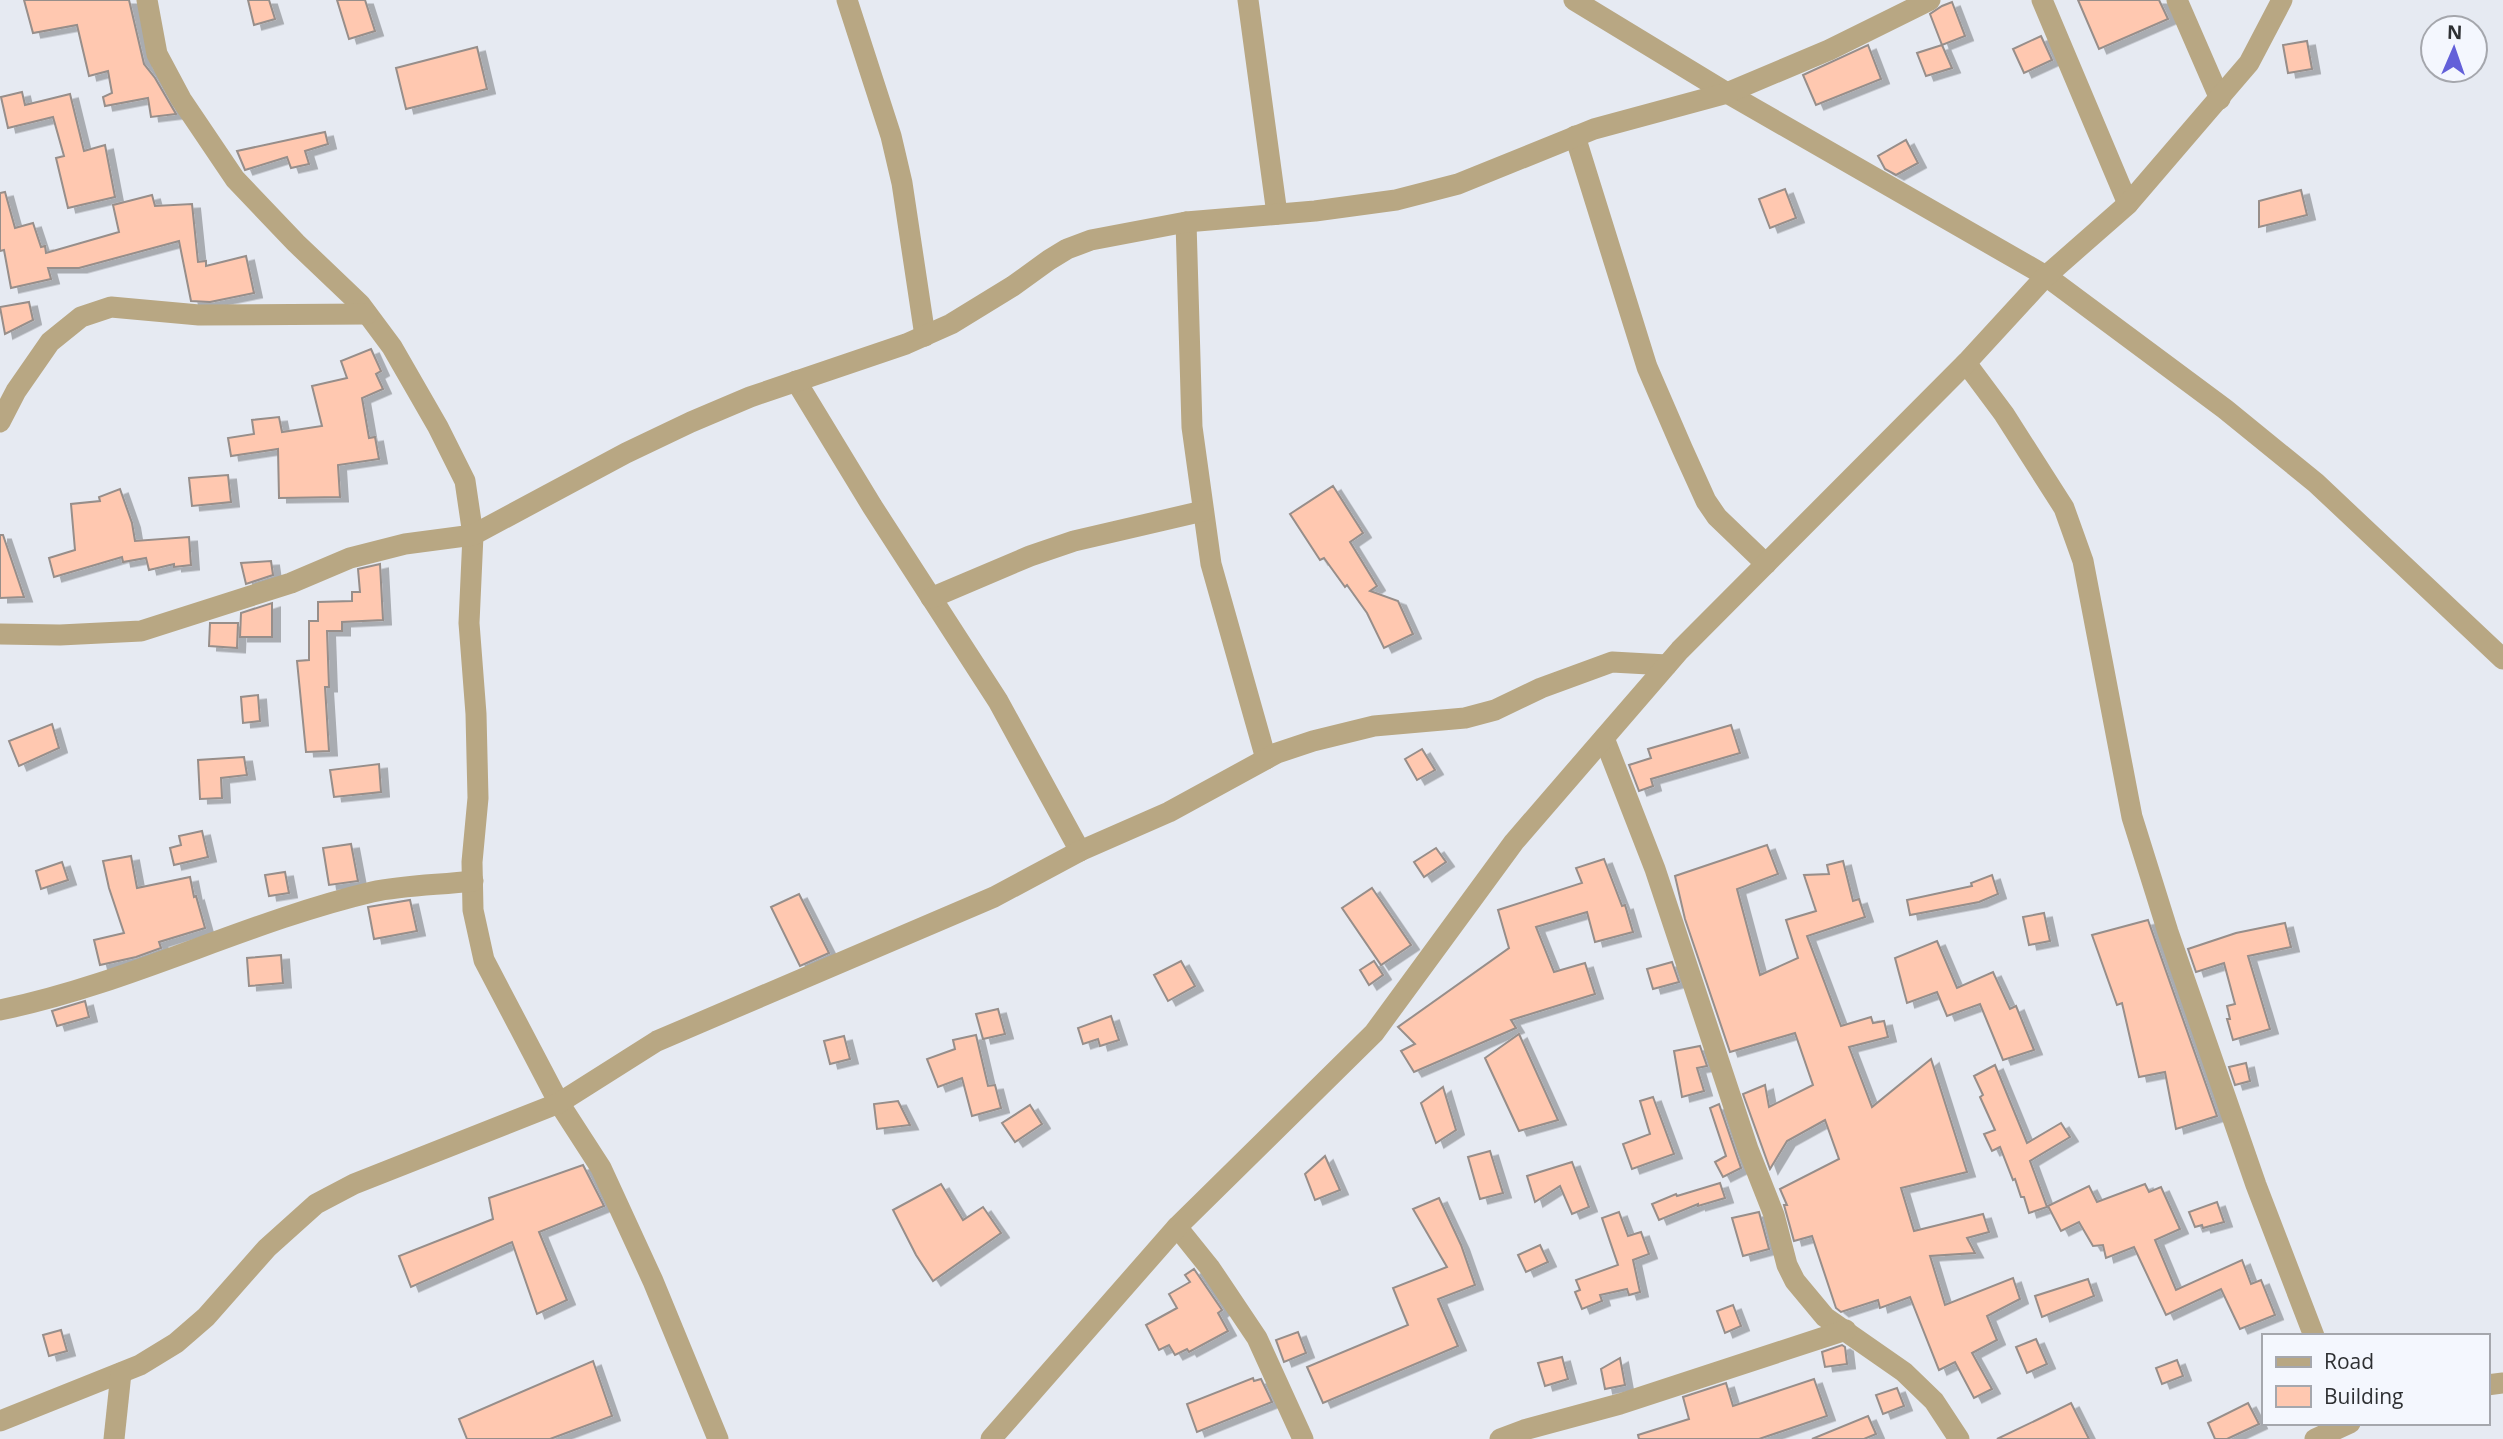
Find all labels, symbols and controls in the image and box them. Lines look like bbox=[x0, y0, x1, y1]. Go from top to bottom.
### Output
north arrow bbox=[2419, 14, 2489, 84]
text: N bbox=[2446, 19, 2463, 45]
legend bbox=[2262, 1334, 2489, 1425]
text: Road bbox=[2324, 1347, 2374, 1375]
text: Building bbox=[2324, 1382, 2403, 1410]

